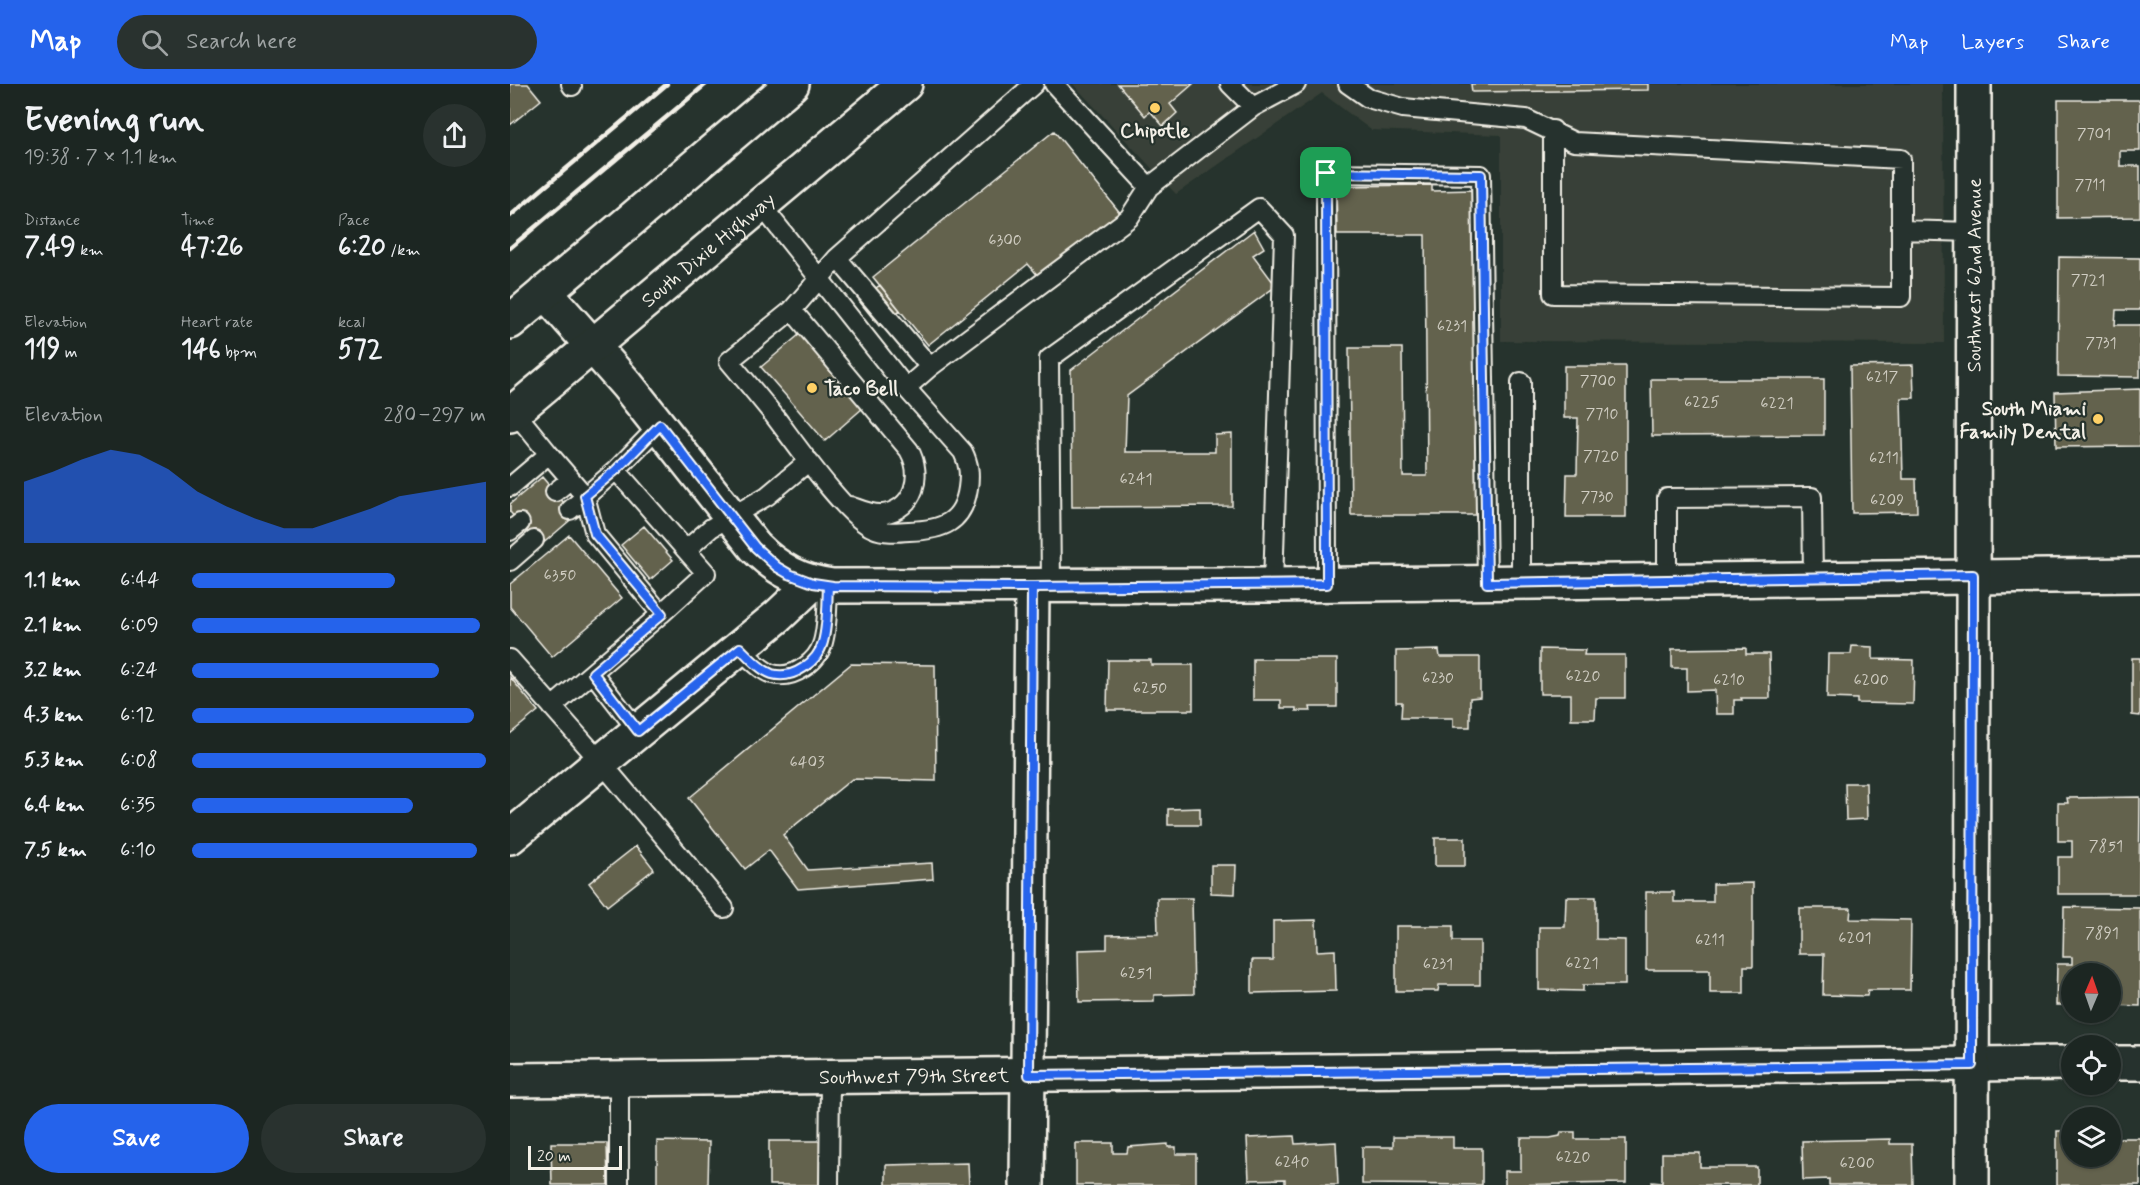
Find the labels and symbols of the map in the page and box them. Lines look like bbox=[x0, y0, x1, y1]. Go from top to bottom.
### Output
marker: Chipotle bbox=[1148, 101, 1162, 115]
place label: Chipotle bbox=[1120, 118, 1191, 145]
house number: 7701 bbox=[2077, 124, 2111, 145]
pin bbox=[1300, 147, 1351, 198]
house number: 7711 bbox=[2074, 175, 2106, 196]
street label: Southwest 62nd Avenue bbox=[1961, 178, 1989, 372]
street label: South Dixie Highway bbox=[636, 187, 781, 314]
house number: 6300 bbox=[988, 230, 1022, 251]
house number: 7721 bbox=[2071, 270, 2105, 291]
house number: 6231 bbox=[1437, 316, 1467, 337]
house number: 7731 bbox=[2085, 333, 2117, 354]
house number: 6217 bbox=[1866, 367, 1899, 388]
house number: 7700 bbox=[1580, 371, 1616, 392]
place label: Taco Bell bbox=[824, 376, 898, 403]
marker: Taco Bell bbox=[805, 381, 819, 395]
house number: 6225 bbox=[1684, 392, 1720, 413]
house number: 6221 bbox=[1760, 393, 1794, 414]
place label: South Miami Family Dental bbox=[1959, 396, 2086, 446]
house number: 7710 bbox=[1586, 404, 1619, 425]
marker: South Miami Family Dental bbox=[2091, 412, 2105, 426]
house number: 7720 bbox=[1583, 446, 1619, 467]
house number: 6211 bbox=[1869, 448, 1899, 469]
house number: 6241 bbox=[1119, 469, 1153, 490]
house number: 7730 bbox=[1580, 487, 1614, 508]
house number: 6209 bbox=[1870, 490, 1904, 511]
house number: 6350 bbox=[544, 565, 576, 586]
house number: 6220 bbox=[1565, 666, 1601, 687]
house number: 6230 bbox=[1422, 668, 1454, 689]
house number: 6210 bbox=[1713, 670, 1745, 691]
house number: 6200 bbox=[1853, 670, 1889, 691]
house number: 6250 bbox=[1133, 678, 1167, 699]
house number: 6403 bbox=[790, 752, 824, 773]
house number: 7851 bbox=[2089, 836, 2123, 857]
house number: 7891 bbox=[2085, 923, 2119, 944]
house number: 6201 bbox=[1838, 928, 1872, 949]
house number: 6211 bbox=[1695, 930, 1725, 951]
house number: 6221 bbox=[1565, 953, 1599, 974]
house number: 6231 bbox=[1423, 954, 1453, 975]
house number: 6251 bbox=[1120, 963, 1152, 984]
north arrow bbox=[2061, 963, 2121, 1023]
street label: Southwest 79th Street bbox=[819, 1063, 1009, 1092]
scale bar bbox=[528, 1143, 622, 1170]
house number: 6220 bbox=[1555, 1147, 1591, 1168]
house number: 6240 bbox=[1274, 1152, 1310, 1173]
house number: 6200 bbox=[1839, 1153, 1875, 1174]

